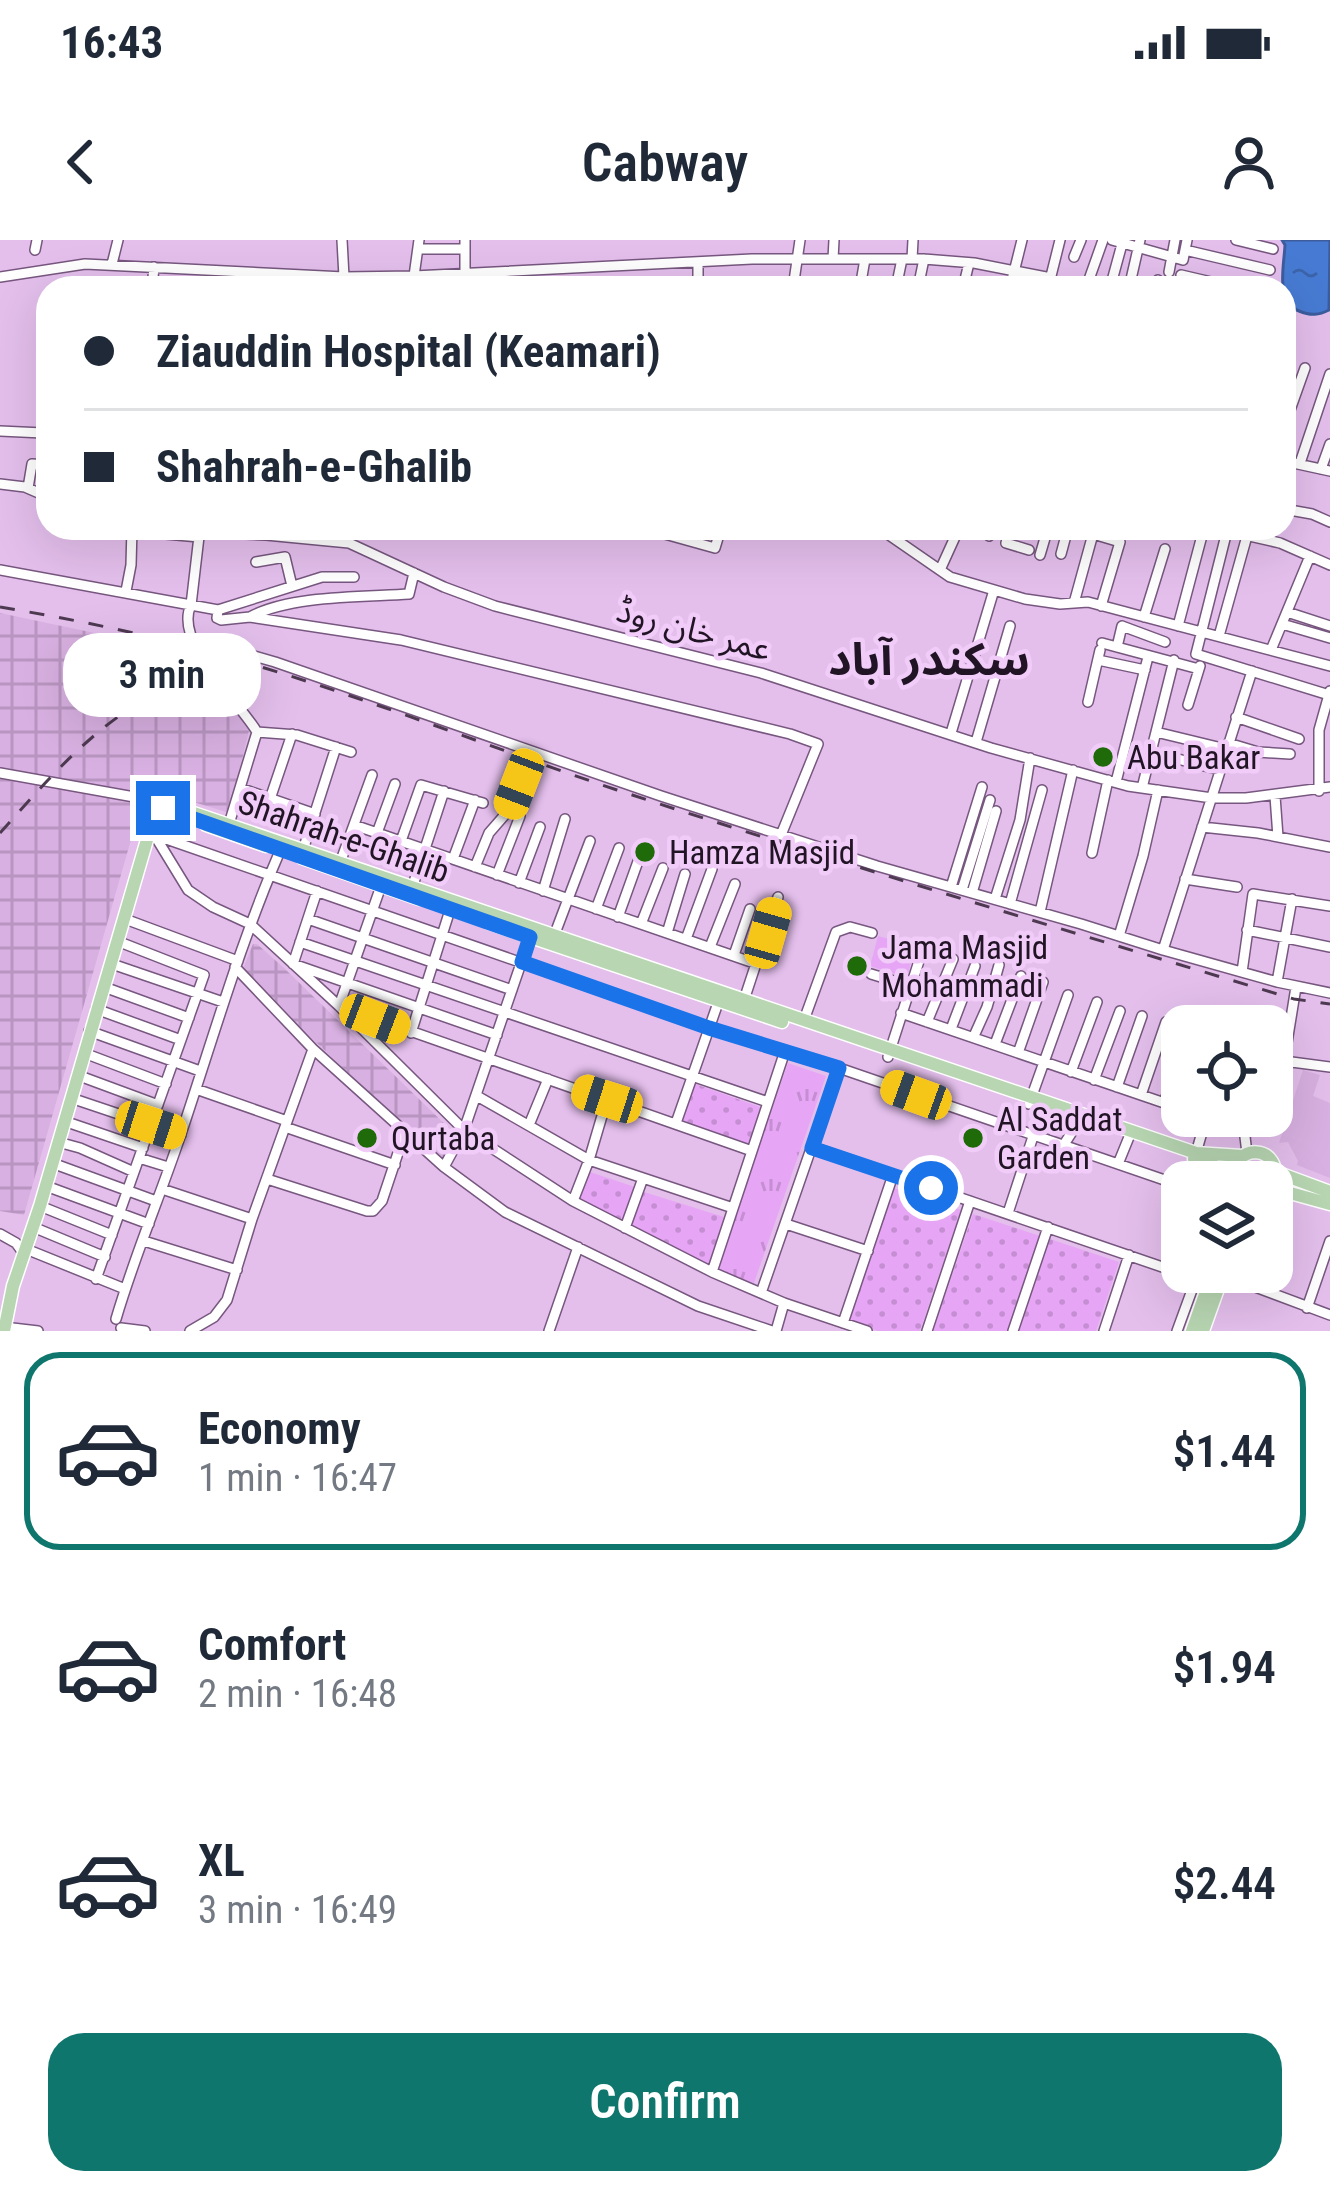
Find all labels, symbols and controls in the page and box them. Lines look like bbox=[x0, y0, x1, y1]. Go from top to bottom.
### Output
text: 16:43 bbox=[60, 16, 163, 69]
icon: back bbox=[48, 129, 114, 195]
icon: person bbox=[1216, 129, 1282, 195]
text: Cabway bbox=[582, 131, 748, 194]
text: Ziauddin Hospital (Keamari) bbox=[156, 325, 661, 378]
text: Shahrah-e-Ghalib bbox=[156, 440, 472, 493]
street label: عمر خان روڈ bbox=[612, 590, 775, 669]
district label: سکندر آباد bbox=[828, 633, 1030, 686]
callout: 3 min bbox=[64, 634, 262, 718]
text: 3 min bbox=[119, 652, 205, 698]
place label: Abu Bakar bbox=[1127, 738, 1260, 777]
car bbox=[489, 744, 549, 824]
marker: Abu Bakar bbox=[1090, 744, 1116, 770]
route end bbox=[136, 781, 190, 835]
street label: Shahrah-e-Ghalib bbox=[233, 782, 454, 891]
place label: Hamza Masjid bbox=[669, 833, 855, 872]
marker: Hamza Masjid bbox=[632, 839, 658, 865]
car bbox=[741, 893, 795, 973]
place label: Jama Masjid Mohammadi bbox=[881, 928, 1048, 1005]
marker: Jama Masjid Mohammadi bbox=[844, 953, 870, 979]
car bbox=[335, 989, 415, 1049]
map controls bbox=[1161, 1005, 1293, 1293]
button: locate bbox=[1161, 1005, 1293, 1137]
car bbox=[876, 1066, 956, 1124]
car bbox=[567, 1071, 647, 1127]
car bbox=[111, 1097, 191, 1153]
place label: Al Saddat Garden bbox=[997, 1100, 1122, 1177]
place label: Qurtaba bbox=[391, 1119, 495, 1158]
marker: Qurtaba bbox=[354, 1125, 380, 1151]
marker: Al Saddat Garden bbox=[960, 1125, 986, 1151]
route start bbox=[904, 1161, 958, 1215]
button: layers bbox=[1161, 1161, 1293, 1293]
icon: car bbox=[54, 1397, 162, 1505]
text: Economy bbox=[198, 1402, 361, 1455]
text: $1.44 bbox=[1173, 1425, 1276, 1478]
text: 1 min · 16:47 bbox=[198, 1455, 397, 1501]
icon: car bbox=[54, 1613, 162, 1721]
text: Comfort bbox=[198, 1618, 346, 1671]
text: $1.94 bbox=[1173, 1641, 1276, 1694]
text: 2 min · 16:48 bbox=[198, 1671, 397, 1717]
icon: car bbox=[54, 1829, 162, 1937]
text: XL bbox=[198, 1834, 245, 1887]
text: $2.44 bbox=[1173, 1857, 1276, 1910]
text: 3 min · 16:49 bbox=[198, 1887, 397, 1933]
button: Confirm bbox=[48, 2033, 1282, 2171]

